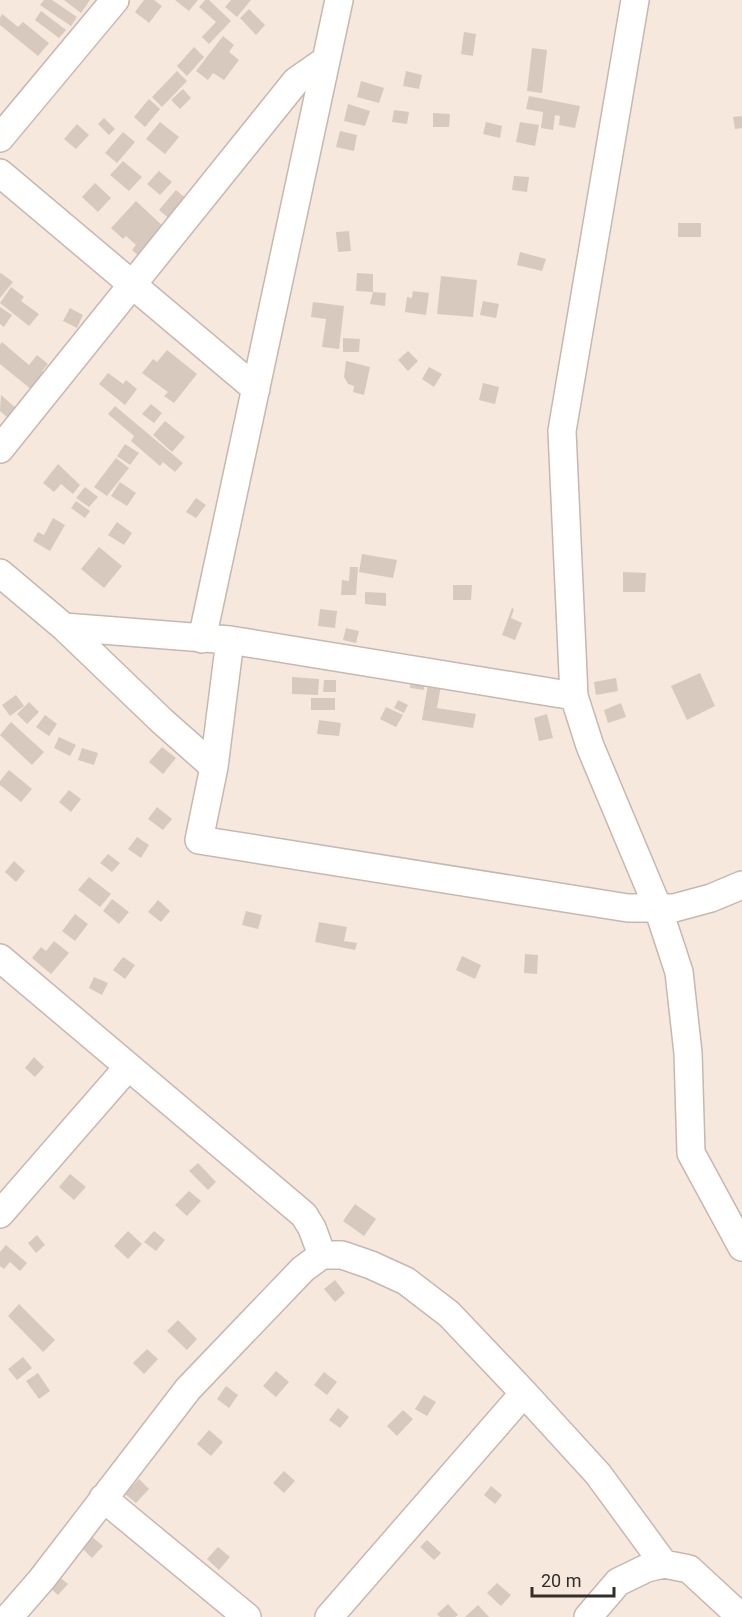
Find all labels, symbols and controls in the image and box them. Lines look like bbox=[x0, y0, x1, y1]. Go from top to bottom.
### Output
scale bar bbox=[532, 1560, 614, 1598]
text: 20 m bbox=[541, 1570, 581, 1591]

